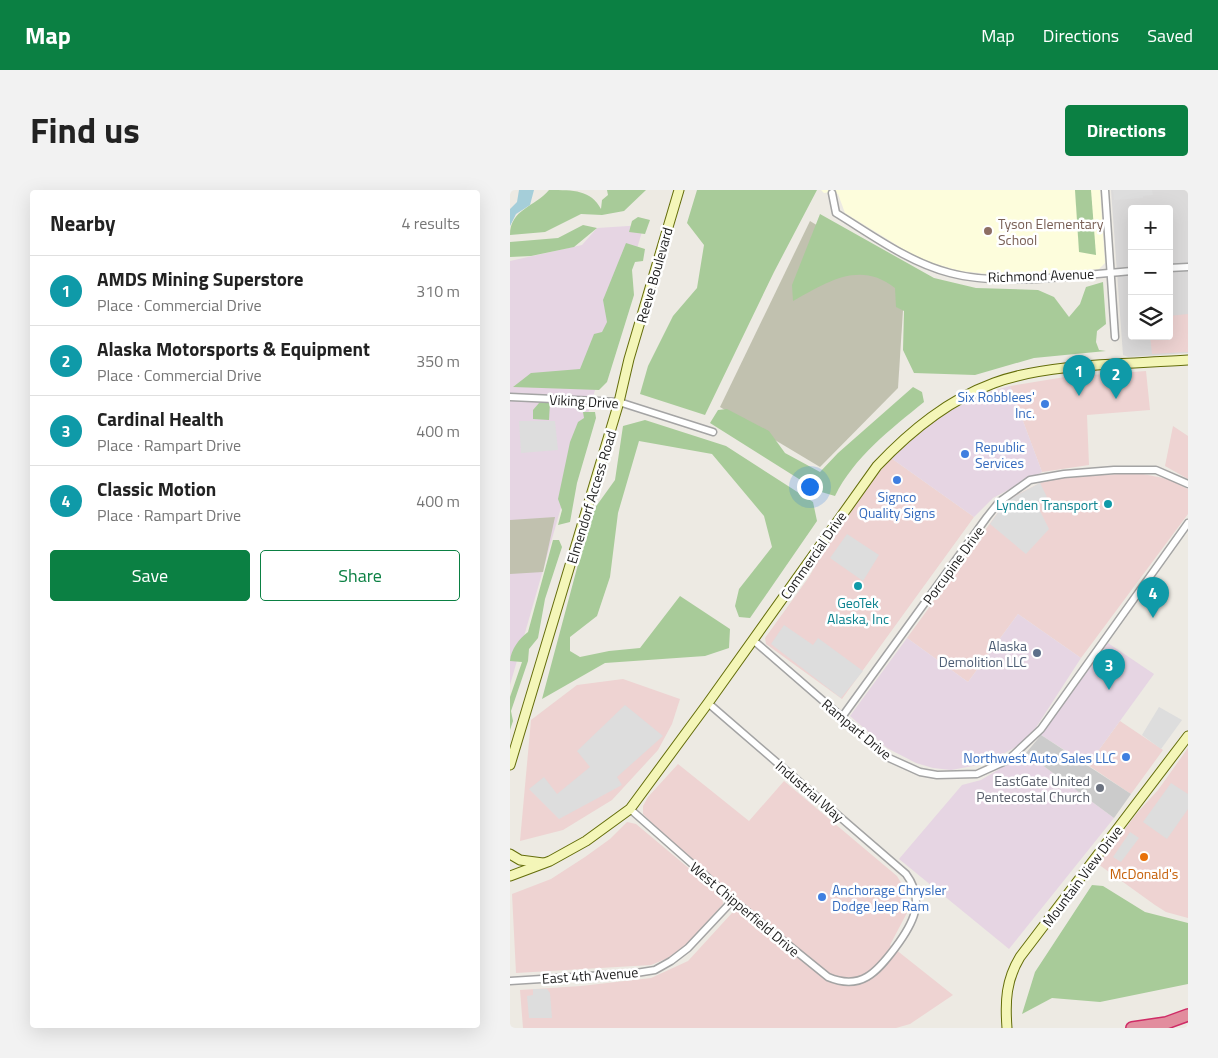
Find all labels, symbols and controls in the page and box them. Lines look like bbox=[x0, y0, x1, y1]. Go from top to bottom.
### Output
text: Map bbox=[25, 17, 71, 53]
text: Map bbox=[981, 22, 1015, 49]
text: Directions bbox=[1043, 22, 1119, 49]
text: Saved bbox=[1147, 22, 1193, 49]
text: Find us bbox=[30, 103, 140, 157]
button: Directions bbox=[1065, 105, 1188, 156]
map controls bbox=[1128, 205, 1173, 340]
button: + bbox=[1128, 205, 1173, 250]
text: Nearby bbox=[50, 207, 115, 239]
text: 4 results bbox=[401, 211, 460, 235]
place label: Tyson Elementary School bbox=[998, 213, 1104, 250]
street label: Reeve Boulevard bbox=[630, 225, 678, 325]
marker: Tyson Elementary School bbox=[982, 225, 994, 237]
button: − bbox=[1128, 250, 1173, 295]
street label: Richmond Avenue bbox=[988, 263, 1094, 287]
text: AMDS Mining Superstore bbox=[97, 264, 304, 293]
text: 1 bbox=[62, 279, 70, 303]
text: 310 m bbox=[416, 279, 460, 303]
text: Place · Commercial Drive bbox=[97, 293, 262, 317]
button: layers bbox=[1128, 295, 1173, 340]
text: Alaska Motorsports & Equipment bbox=[97, 334, 370, 363]
text: 2 bbox=[62, 349, 70, 373]
text: 350 m bbox=[416, 349, 460, 373]
pin: 1 bbox=[1063, 355, 1095, 396]
pin: 2 bbox=[1100, 358, 1132, 399]
text: Place · Commercial Drive bbox=[97, 363, 262, 387]
place label: Six Robblees' Inc. bbox=[958, 386, 1035, 423]
street label: Viking Drive bbox=[549, 389, 619, 413]
marker: Six Robblees' Inc. bbox=[1039, 398, 1051, 410]
text: Cardinal Health bbox=[97, 404, 224, 433]
text: 3 bbox=[62, 419, 70, 443]
text: 400 m bbox=[416, 419, 460, 443]
street label: Elmendorf Access Road bbox=[561, 428, 621, 566]
text: Place · Rampart Drive bbox=[97, 433, 241, 457]
place label: Republic Services bbox=[975, 436, 1025, 473]
marker: Republic Services bbox=[959, 448, 971, 460]
text: Classic Motion bbox=[97, 474, 216, 503]
your location bbox=[797, 474, 823, 500]
marker: Signco Quality Signs bbox=[891, 474, 903, 486]
place label: Signco Quality Signs bbox=[859, 486, 935, 523]
text: 4 bbox=[62, 489, 70, 513]
text: 400 m bbox=[416, 489, 460, 513]
place label: Lynden Transport bbox=[996, 494, 1098, 515]
marker: Lynden Transport bbox=[1102, 498, 1114, 510]
text: Place · Rampart Drive bbox=[97, 503, 241, 527]
street label: Commercial Drive bbox=[775, 507, 851, 603]
street label: Porcupine Drive bbox=[917, 521, 989, 609]
button: Save bbox=[50, 550, 250, 601]
button: Share bbox=[260, 550, 460, 601]
pin: 4 bbox=[1137, 577, 1169, 618]
marker: GeoTek Alaska, Inc bbox=[852, 580, 864, 592]
place label: GeoTek Alaska, Inc bbox=[827, 592, 889, 629]
place label: Alaska Demolition LLC bbox=[939, 635, 1027, 672]
marker: Alaska Demolition LLC bbox=[1031, 647, 1043, 659]
pin: 3 bbox=[1093, 649, 1125, 690]
street label: Rampart Drive bbox=[818, 694, 896, 764]
place label: Northwest Auto Sales LLC bbox=[963, 747, 1116, 768]
marker: Northwest Auto Sales LLC bbox=[1120, 751, 1132, 763]
street label: Industrial Way bbox=[771, 755, 849, 827]
place label: EastGate United Pentecostal Church bbox=[976, 770, 1090, 807]
marker: EastGate United Pentecostal Church bbox=[1094, 782, 1106, 794]
street label: Mountain View Drive bbox=[1037, 821, 1127, 931]
marker: McDonald's bbox=[1138, 851, 1150, 863]
street label: West Chipperfield Drive bbox=[686, 857, 804, 961]
place label: McDonald's bbox=[1110, 863, 1178, 884]
place label: Anchorage Chrysler Dodge Jeep Ram bbox=[832, 879, 947, 916]
marker: Anchorage Chrysler Dodge Jeep Ram bbox=[816, 891, 828, 903]
street label: East 4th Avenue bbox=[541, 961, 639, 989]

